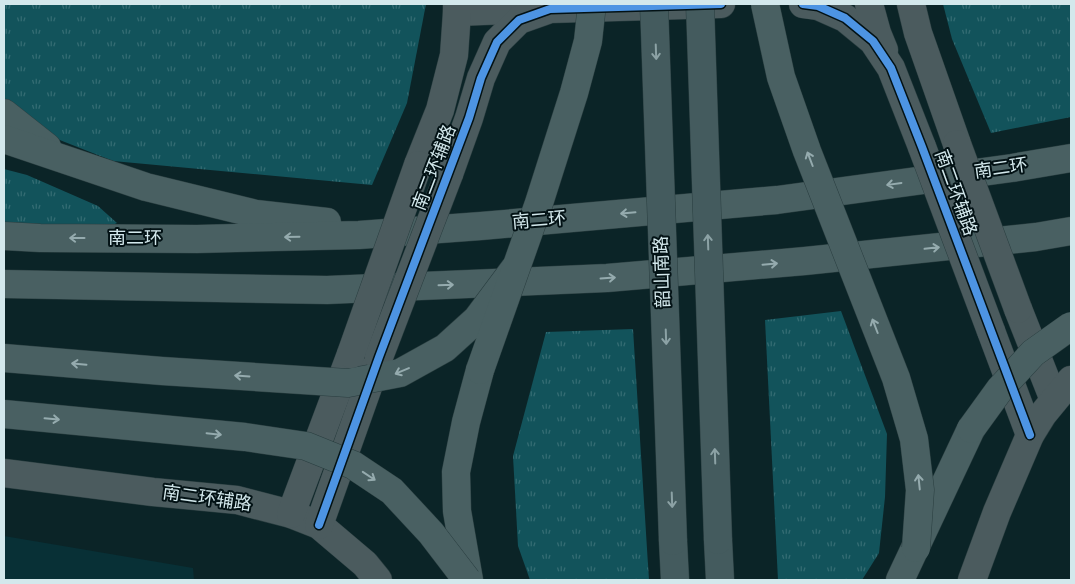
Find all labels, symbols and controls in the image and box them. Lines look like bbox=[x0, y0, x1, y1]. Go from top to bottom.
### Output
one-way arrow bbox=[651, 44, 660, 60]
street label: 南二环辅路 bbox=[409, 122, 460, 213]
street label: 南二环辅路 bbox=[931, 147, 981, 238]
one-way arrow bbox=[805, 152, 814, 167]
street label: 南二环 bbox=[973, 154, 1029, 182]
one-way arrow bbox=[887, 179, 903, 189]
street label: 南二环 bbox=[511, 208, 567, 232]
one-way arrow bbox=[621, 208, 637, 218]
street label: 南二环 bbox=[108, 228, 162, 248]
one-way arrow bbox=[284, 232, 300, 242]
one-way arrow bbox=[69, 233, 86, 243]
one-way arrow bbox=[703, 234, 713, 250]
street label: 韶山南路 bbox=[651, 236, 673, 308]
one-way arrow bbox=[923, 243, 939, 253]
one-way arrow bbox=[762, 259, 778, 269]
one-way arrow bbox=[600, 273, 616, 282]
one-way arrow bbox=[437, 280, 453, 289]
one-way arrow bbox=[870, 319, 880, 334]
one-way arrow bbox=[661, 329, 670, 345]
one-way arrow bbox=[72, 360, 88, 369]
one-way arrow bbox=[395, 366, 410, 376]
one-way arrow bbox=[234, 372, 250, 381]
one-way arrow bbox=[44, 414, 60, 423]
one-way arrow bbox=[206, 429, 222, 438]
one-way arrow bbox=[711, 449, 720, 465]
one-way arrow bbox=[362, 471, 376, 481]
one-way arrow bbox=[914, 474, 924, 490]
street label: 南二环辅路 bbox=[161, 482, 253, 514]
one-way arrow bbox=[667, 491, 676, 507]

